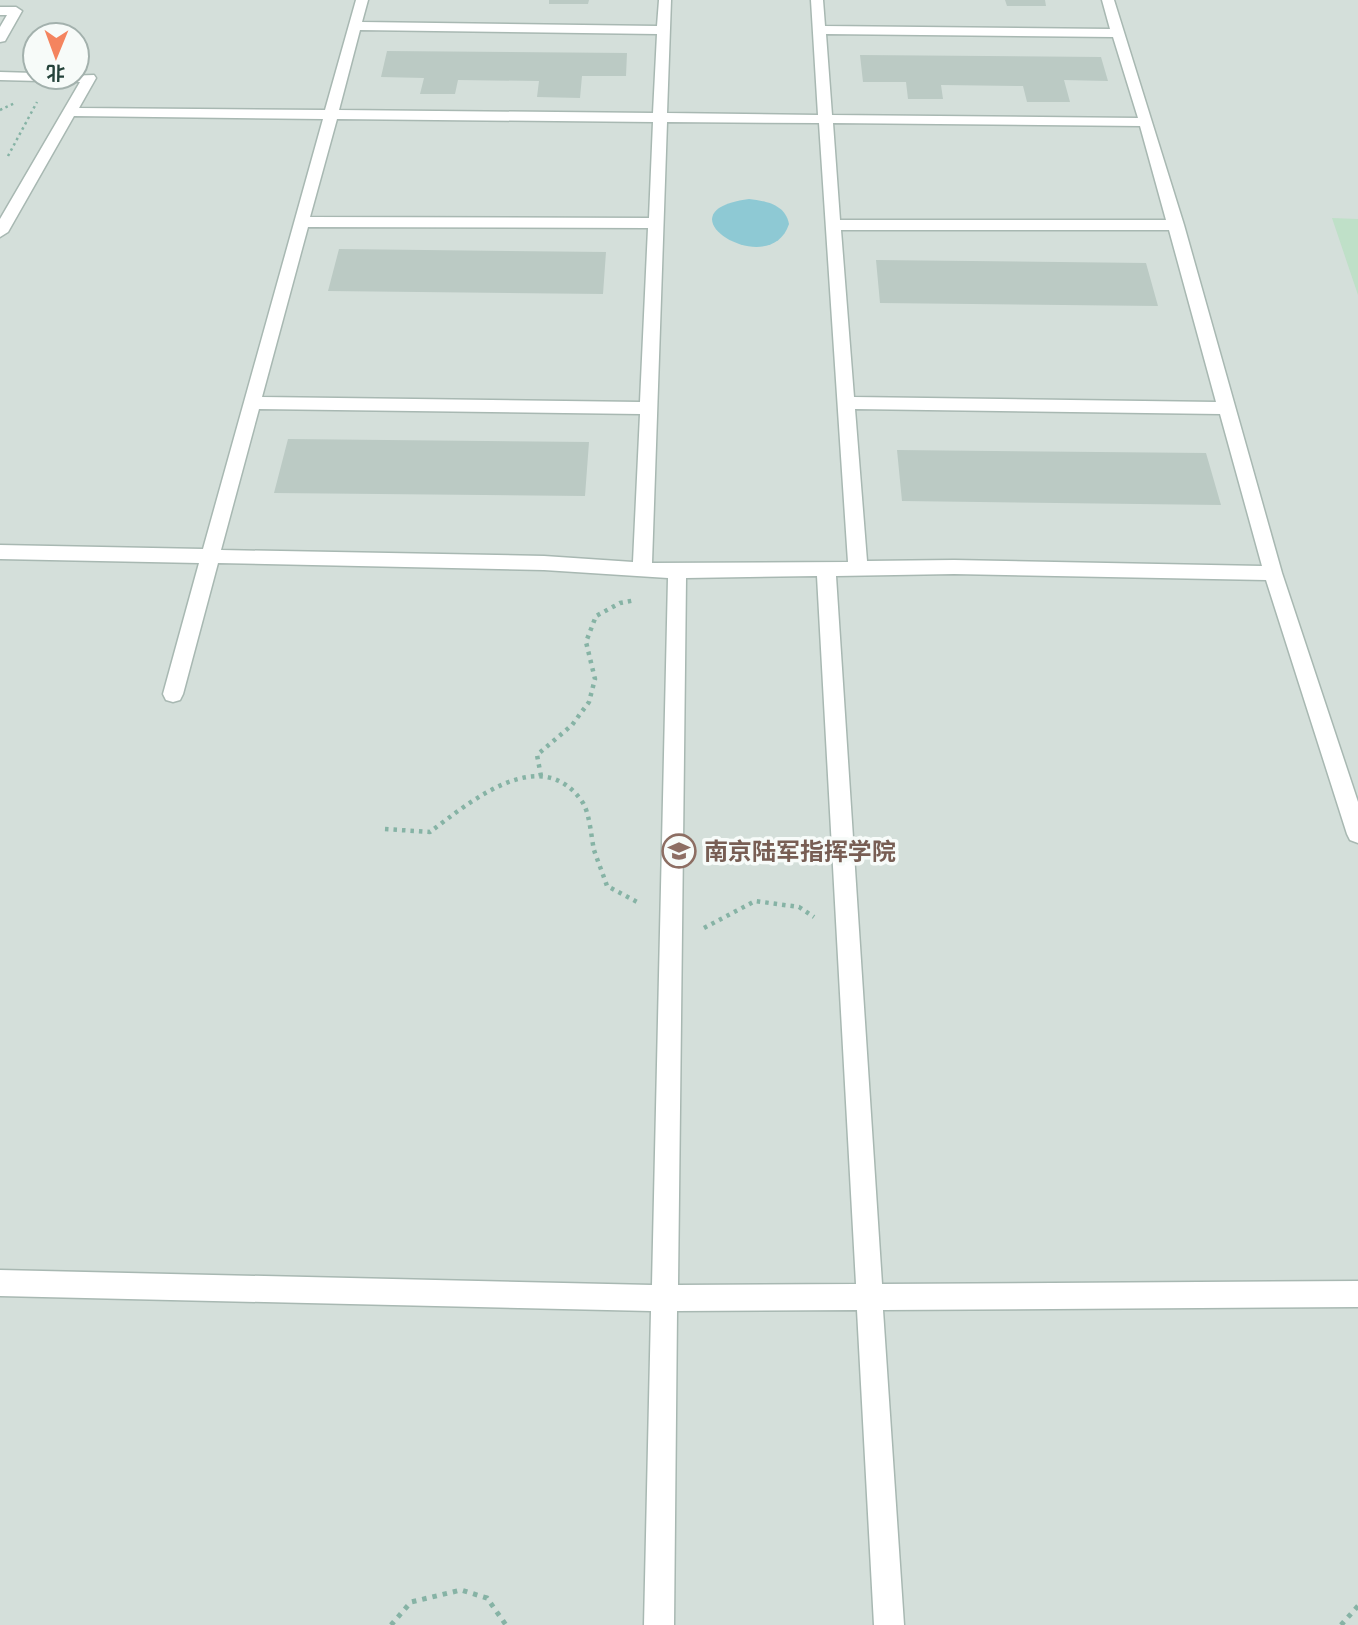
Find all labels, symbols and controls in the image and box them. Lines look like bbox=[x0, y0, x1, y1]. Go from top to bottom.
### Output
north arrow bbox=[21, 21, 91, 91]
text: 北 bbox=[46, 61, 65, 84]
school or university icon: 南京陆军指挥学院 bbox=[660, 832, 698, 870]
place label: 南京陆军指挥学院 bbox=[704, 837, 896, 866]

